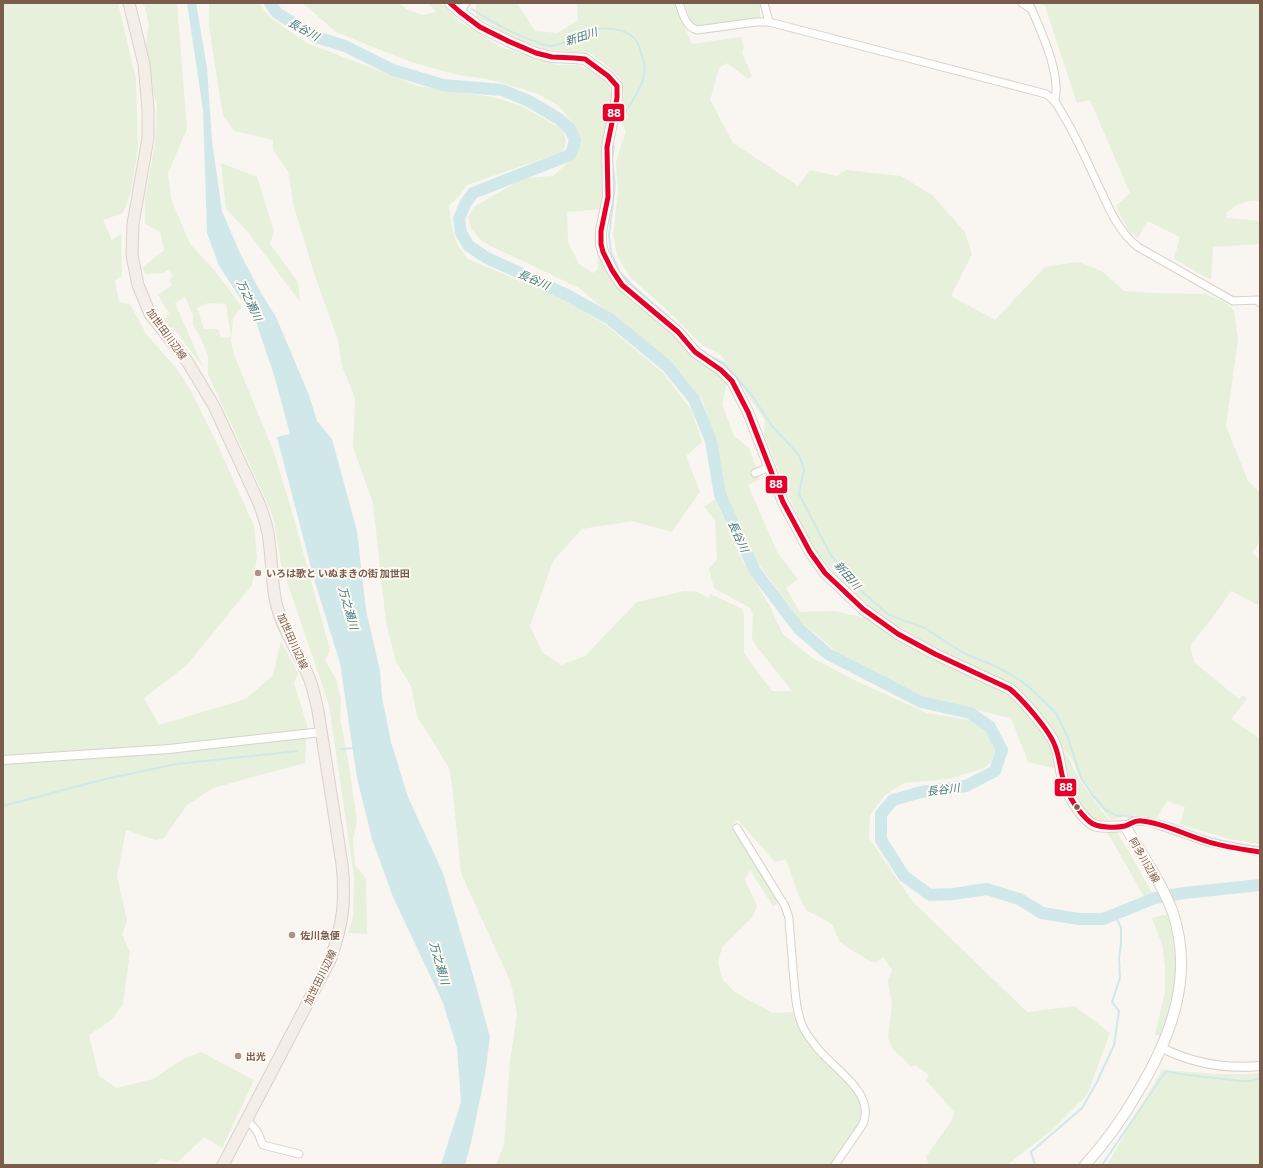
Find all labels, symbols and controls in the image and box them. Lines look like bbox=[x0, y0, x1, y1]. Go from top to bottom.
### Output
water label: 長谷川 bbox=[286, 15, 322, 43]
water label: 新田川 bbox=[563, 24, 600, 47]
line badge: 88 bbox=[602, 103, 625, 122]
text: 88 bbox=[607, 106, 621, 119]
water label: 長谷川 bbox=[516, 266, 553, 292]
water label: 万之瀬川 bbox=[235, 277, 266, 324]
street label: 加世田川辺線 bbox=[145, 306, 189, 362]
line badge: 88 bbox=[765, 475, 788, 494]
text: 88 bbox=[769, 477, 783, 490]
water label: 長谷川 bbox=[726, 518, 752, 555]
water label: 新田川 bbox=[832, 558, 864, 592]
place label: いろは歌と いぬまきの街 加世田 bbox=[266, 567, 410, 579]
marker: いろは歌と いぬまきの街 加世田 bbox=[253, 568, 263, 578]
water label: 万之瀬川 bbox=[337, 585, 362, 632]
street label: 加世田川辺線 bbox=[275, 611, 311, 671]
line badge: 88 bbox=[1054, 778, 1077, 797]
water label: 長谷川 bbox=[926, 780, 961, 797]
text: 88 bbox=[1059, 780, 1073, 793]
unlabelled marker bbox=[1072, 802, 1082, 812]
street label: 阿多川辺線 bbox=[1127, 835, 1163, 885]
place label: 佐川急便 bbox=[300, 929, 340, 941]
marker: 佐川急便 bbox=[287, 930, 297, 940]
water label: 万之瀬川 bbox=[428, 940, 453, 987]
street label: 加世田川辺線 bbox=[301, 947, 339, 1007]
place label: 出光 bbox=[246, 1050, 266, 1062]
marker: 出光 bbox=[233, 1051, 243, 1061]

